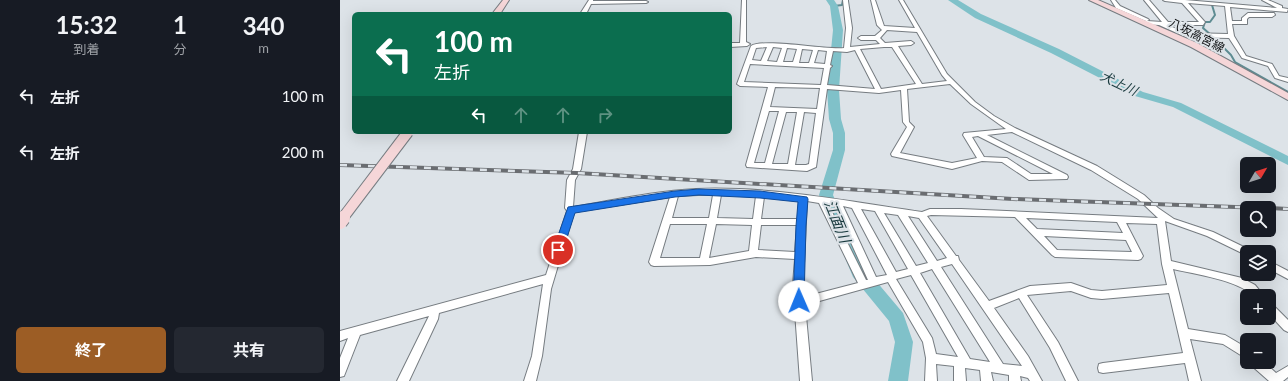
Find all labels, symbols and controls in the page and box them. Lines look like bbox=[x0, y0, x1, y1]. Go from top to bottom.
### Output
text: 15:32 bbox=[56, 10, 117, 39]
text: 1 bbox=[173, 10, 187, 39]
text: 340 bbox=[243, 11, 284, 40]
street label: 八坂高宮線 bbox=[1167, 15, 1227, 55]
text: 100 m bbox=[434, 24, 513, 58]
icon: left bbox=[368, 28, 420, 80]
text: m bbox=[258, 40, 269, 56]
text: 到着 bbox=[74, 41, 100, 57]
text: 分 bbox=[174, 41, 187, 57]
text: 左折 bbox=[434, 61, 470, 83]
water label: 犬上川 bbox=[1098, 67, 1142, 100]
icon: left bbox=[16, 85, 38, 107]
text: 100 m bbox=[282, 87, 324, 105]
text: 左折 bbox=[50, 88, 80, 106]
icon: left bbox=[468, 104, 490, 126]
icon: ahead bbox=[510, 104, 532, 126]
icon: ahead bbox=[552, 104, 574, 126]
icon: right bbox=[594, 104, 616, 126]
icon: left bbox=[16, 141, 38, 163]
text: 200 m bbox=[282, 143, 324, 161]
text: 左折 bbox=[50, 144, 80, 162]
north arrow bbox=[1240, 157, 1276, 193]
map controls bbox=[1240, 157, 1276, 369]
water label: 江面川 bbox=[821, 197, 856, 247]
button: search bbox=[1240, 201, 1276, 237]
pin bbox=[541, 233, 575, 267]
icon: arrive bbox=[547, 239, 569, 261]
button: layers bbox=[1240, 245, 1276, 281]
position arrow bbox=[778, 280, 820, 322]
button: + bbox=[1240, 289, 1276, 325]
button: 終了 bbox=[16, 327, 166, 373]
button: 共有 bbox=[174, 327, 324, 373]
button: − bbox=[1240, 333, 1276, 369]

